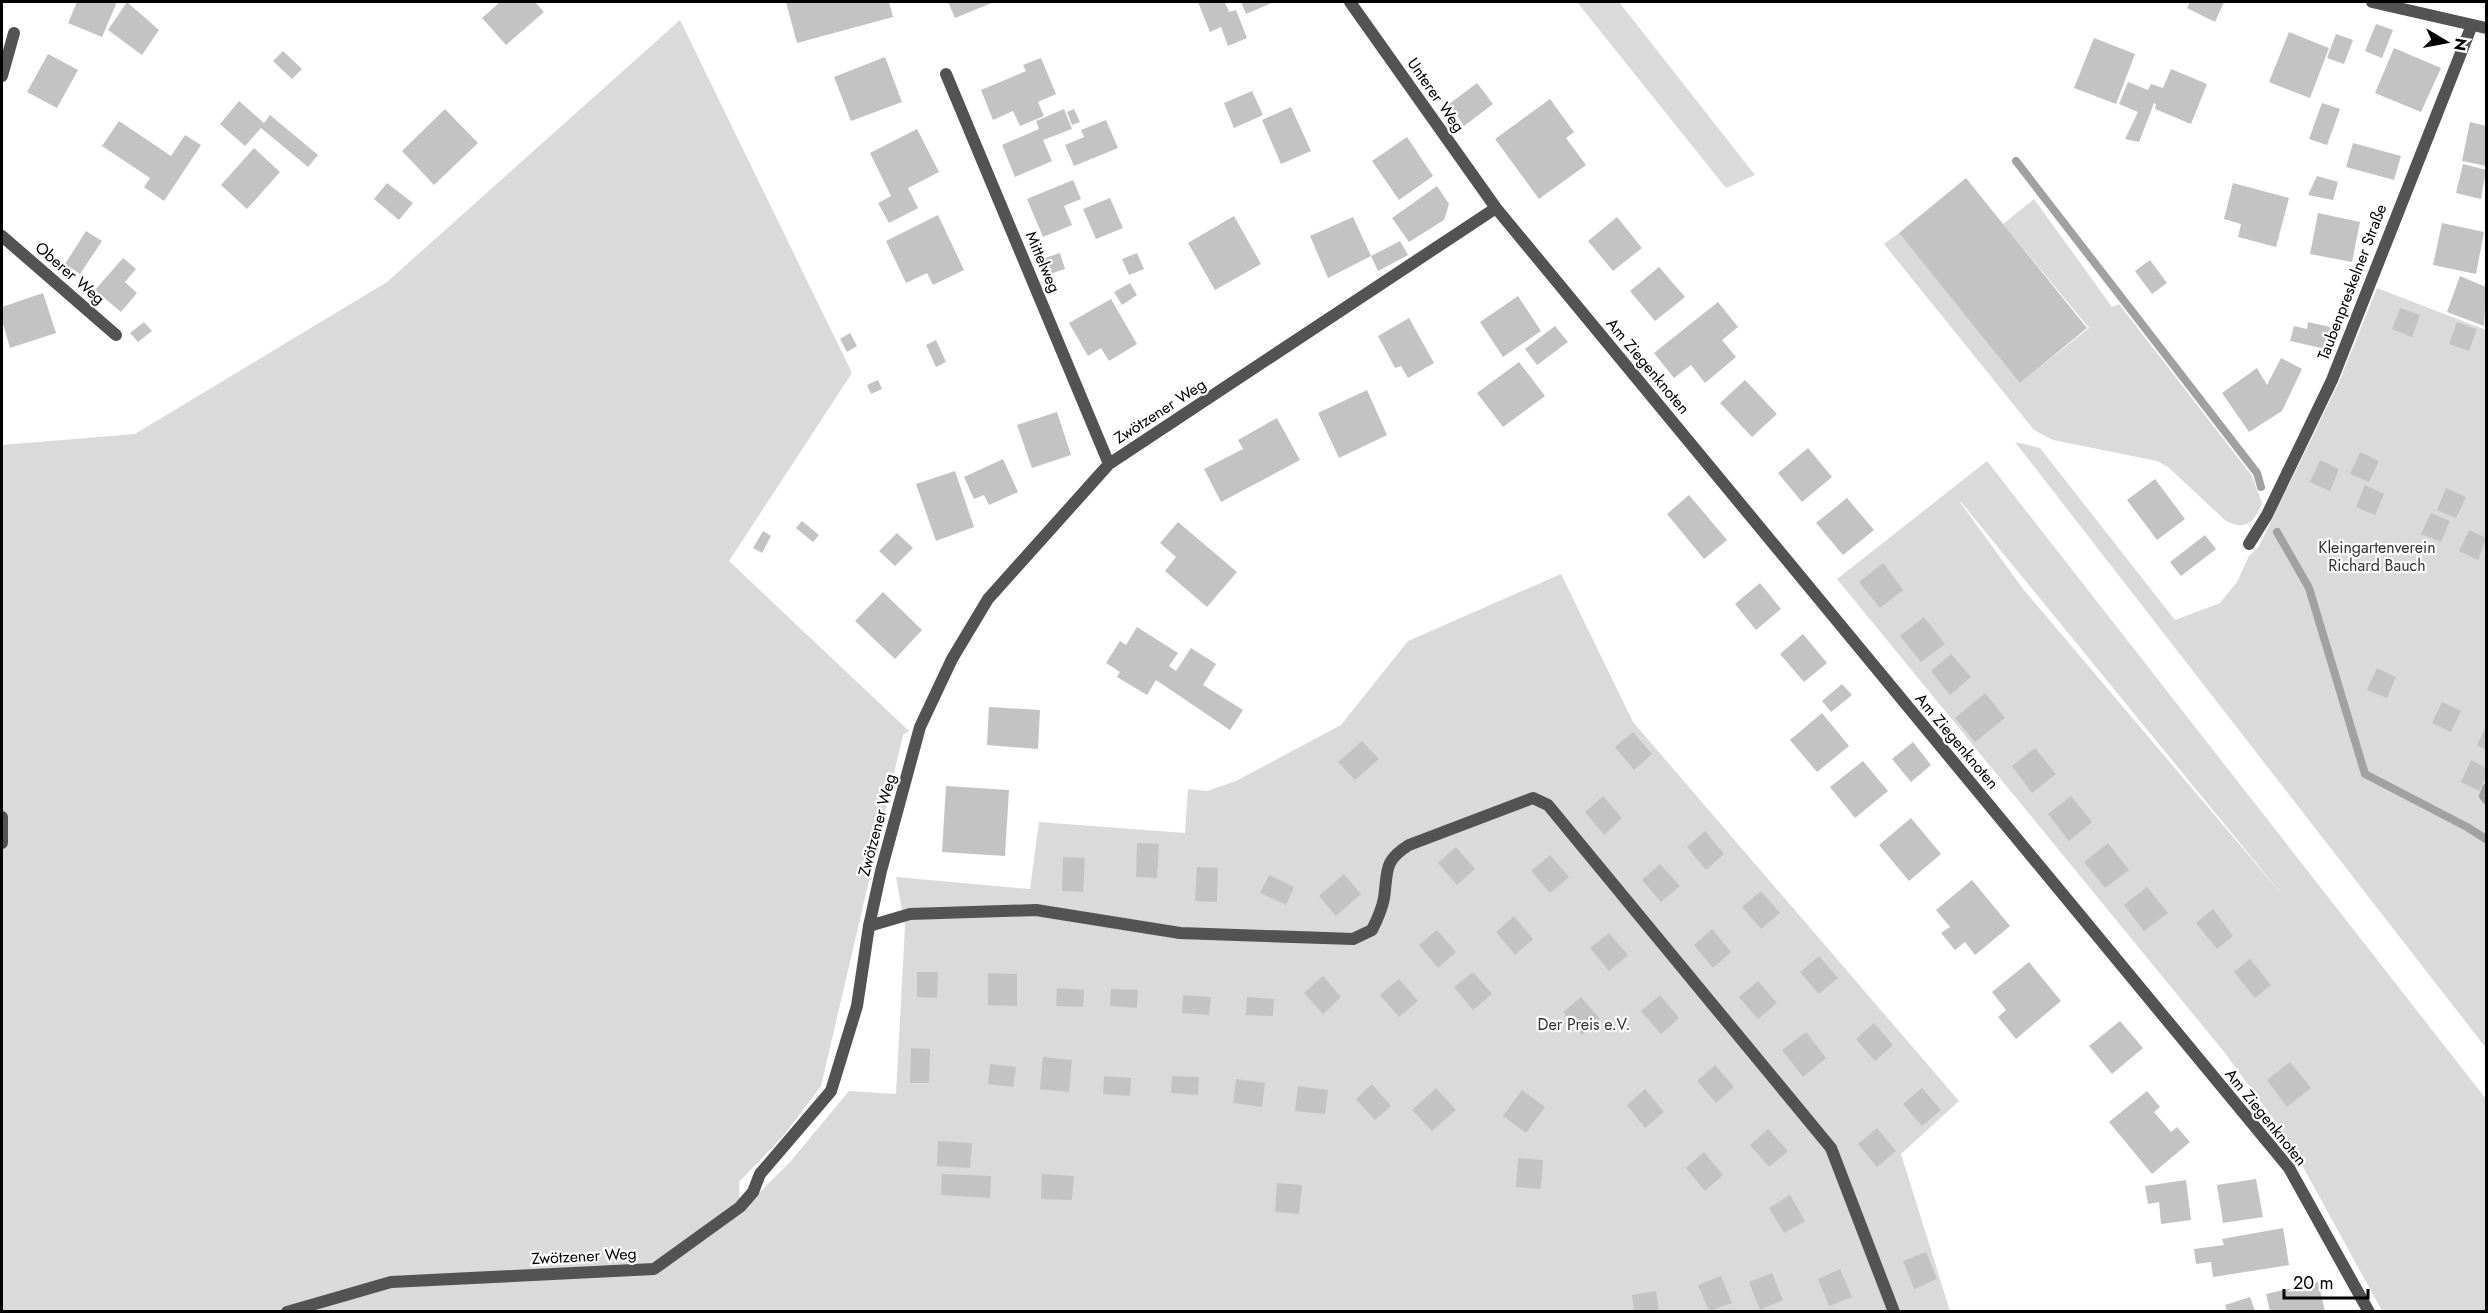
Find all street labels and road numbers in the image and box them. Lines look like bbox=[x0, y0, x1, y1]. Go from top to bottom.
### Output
street label: Unterer Weg bbox=[1402, 53, 1470, 137]
street label: Taubenpreskelner Straße bbox=[2312, 201, 2392, 363]
street label: Mittelweg bbox=[1020, 228, 1066, 296]
street label: Oberer Weg bbox=[30, 236, 110, 310]
street label: Am Ziegenknoten bbox=[1601, 313, 1695, 419]
street label: Zwötzener Weg bbox=[1110, 373, 1210, 449]
street label: Am Ziegenknoten bbox=[1910, 688, 2004, 794]
street label: Zwötzener Weg bbox=[852, 771, 902, 879]
street label: Am Ziegenknoten bbox=[2219, 1063, 2313, 1171]
street label: Zwötzener Weg bbox=[531, 1242, 637, 1270]

